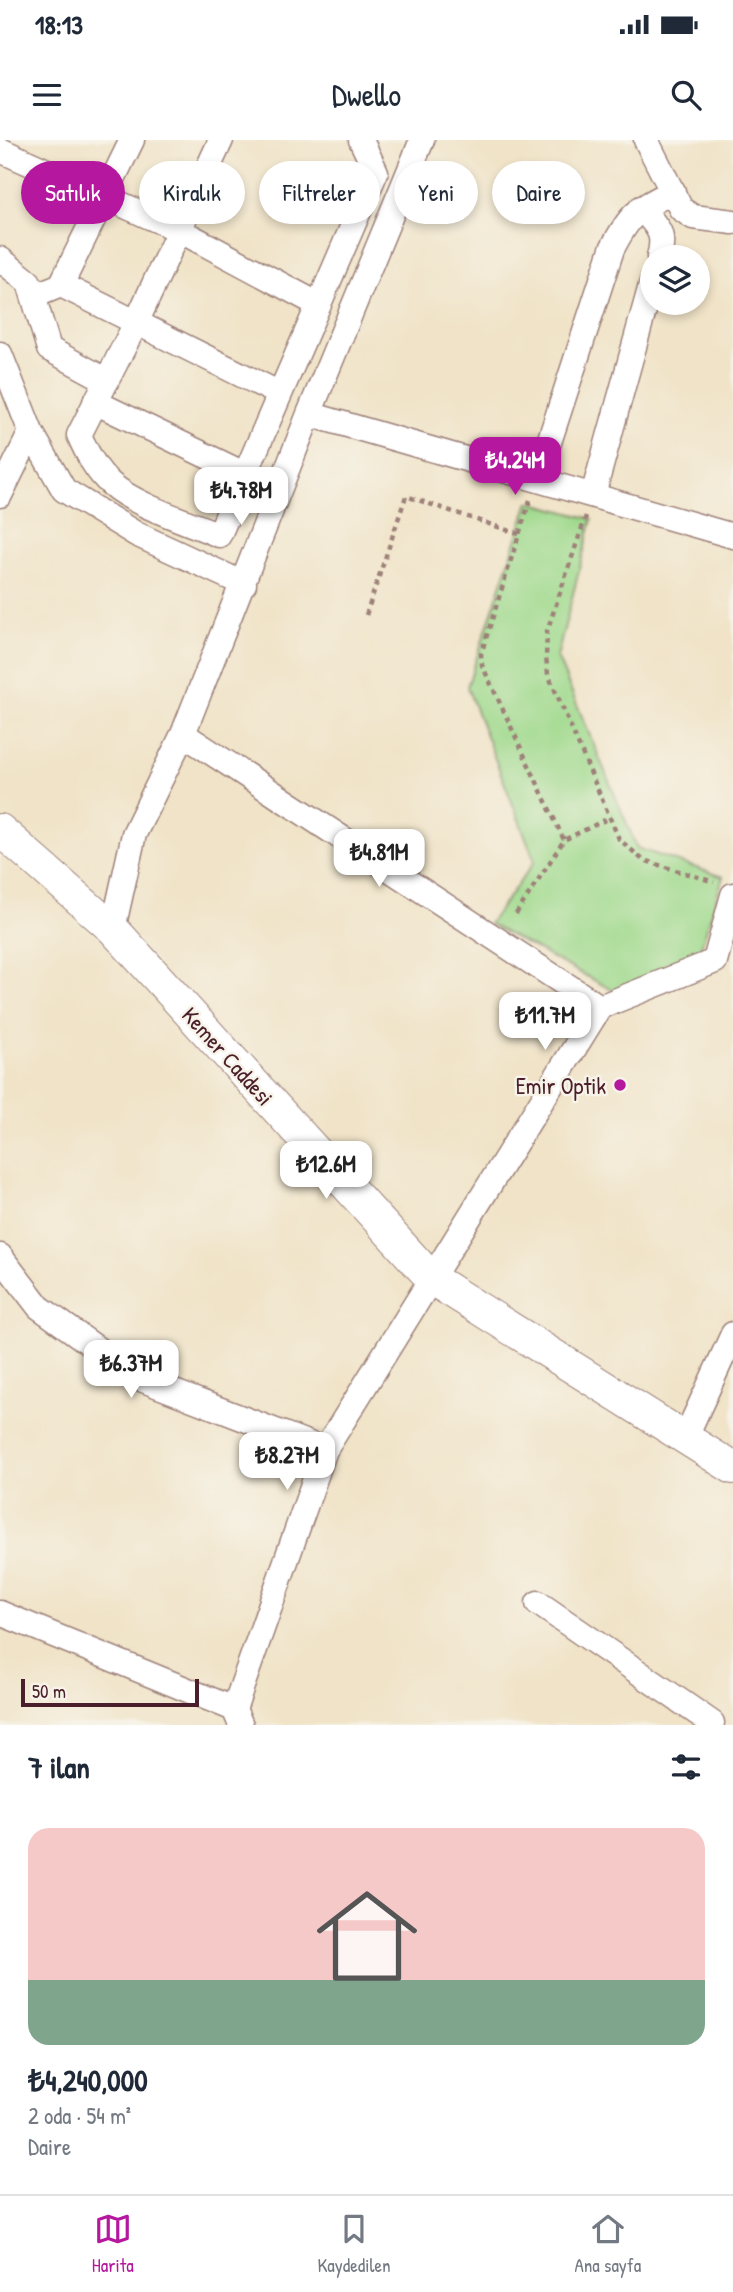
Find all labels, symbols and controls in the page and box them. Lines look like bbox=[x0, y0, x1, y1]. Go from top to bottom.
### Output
text: 18:13 bbox=[35, 7, 83, 42]
text: Dwello bbox=[332, 73, 401, 116]
icon: menu bbox=[28, 76, 66, 114]
icon: search bbox=[667, 76, 705, 114]
chip: Satılık bbox=[21, 161, 125, 224]
chip: Kiralık bbox=[139, 161, 245, 224]
chip: Filtreler bbox=[259, 161, 380, 224]
chip: Yeni bbox=[394, 161, 478, 224]
chip: Daire bbox=[492, 161, 585, 224]
map controls bbox=[640, 245, 710, 315]
button: layers bbox=[640, 245, 710, 315]
pin: ₺4.24M bbox=[458, 438, 572, 497]
text: ₺4.24M bbox=[485, 444, 545, 475]
pin: ₺4.78M bbox=[184, 468, 298, 527]
text: ₺4.78M bbox=[210, 474, 272, 505]
pin: ₺4.81M bbox=[322, 830, 436, 889]
text: ₺4.81M bbox=[350, 836, 408, 867]
pin: ₺11.7M bbox=[488, 992, 602, 1052]
text: ₺11.7M bbox=[515, 999, 575, 1030]
street label: Kemer Caddesi bbox=[175, 1000, 281, 1112]
place label: Emir Optik bbox=[516, 1070, 606, 1101]
marker: Emir Optik bbox=[612, 1077, 628, 1093]
pin: ₺12.6M bbox=[269, 1142, 383, 1201]
text: ₺12.6M bbox=[296, 1148, 356, 1179]
pin: ₺6.37M bbox=[74, 1340, 188, 1400]
text: ₺6.37M bbox=[100, 1347, 162, 1378]
pin: ₺8.27M bbox=[230, 1432, 344, 1492]
text: ₺8.27M bbox=[255, 1439, 319, 1470]
scale bar bbox=[21, 1676, 200, 1708]
text: 50 m bbox=[32, 1678, 66, 1704]
text: 7 ilan bbox=[28, 1747, 90, 1787]
icon: filters bbox=[667, 1748, 705, 1786]
icon: home bbox=[304, 1873, 430, 1999]
text: ₺4,240,000 bbox=[28, 2060, 148, 2100]
text: 2 oda · 54 m² bbox=[28, 2100, 131, 2131]
text: Daire bbox=[28, 2131, 71, 2162]
tab: Harita bbox=[92, 2210, 134, 2278]
tab: Kaydedilen bbox=[317, 2210, 391, 2278]
tab: Ana sayfa bbox=[574, 2210, 641, 2278]

